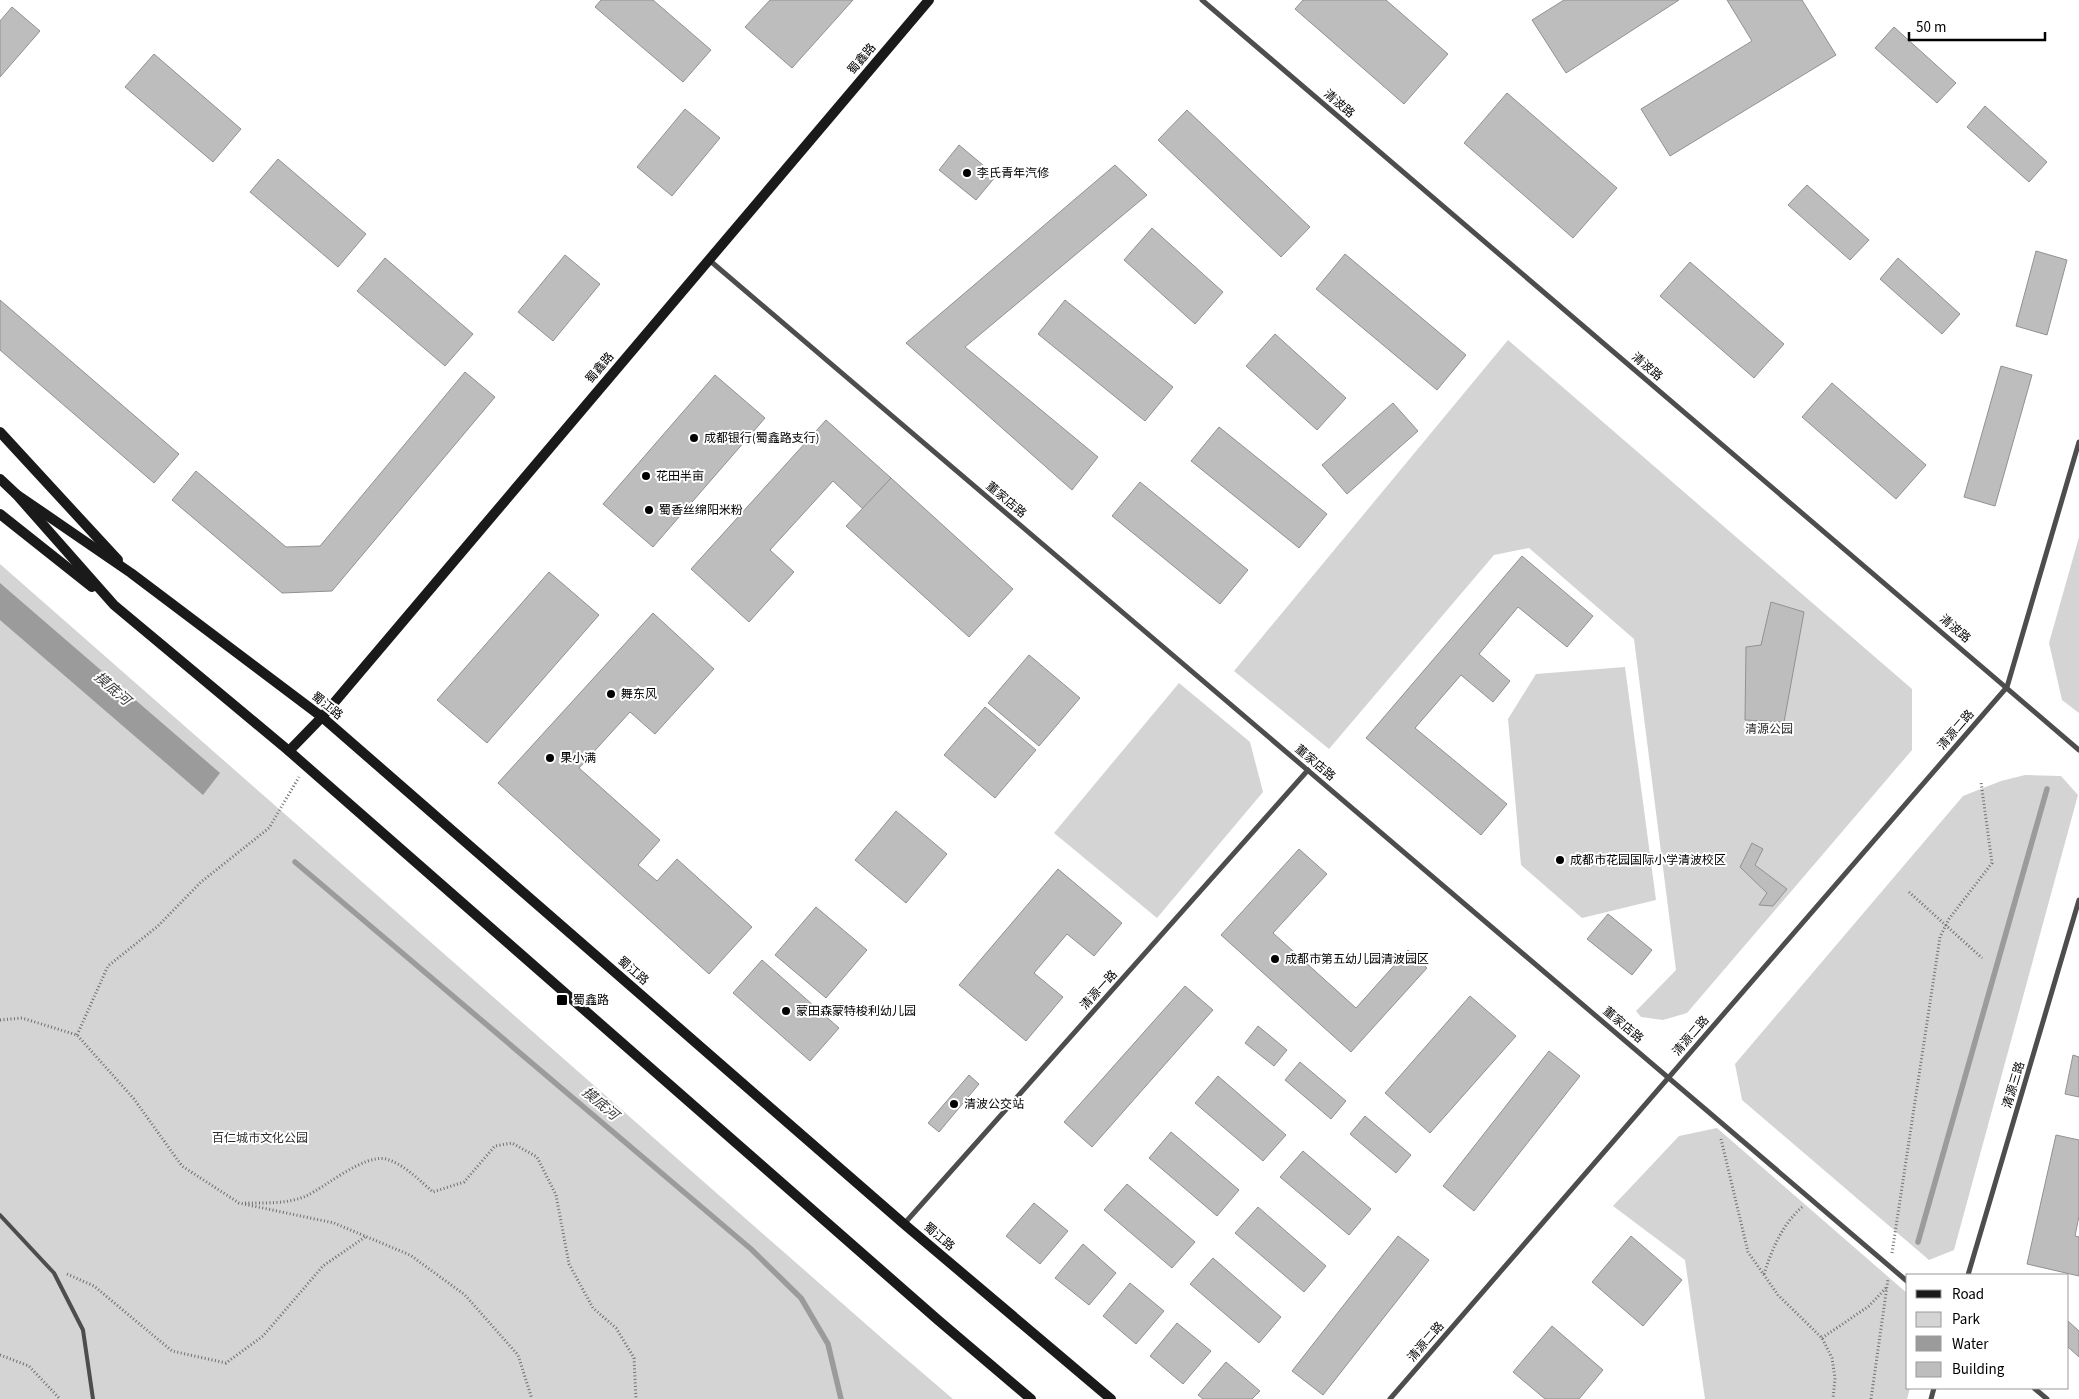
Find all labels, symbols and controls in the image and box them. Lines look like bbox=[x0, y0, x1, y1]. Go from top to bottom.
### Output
scale bar bbox=[1909, 10, 2045, 42]
text: 50 m bbox=[1916, 17, 1946, 38]
street label: 蜀鑫路 bbox=[844, 40, 880, 78]
street label: 清波路 bbox=[1320, 86, 1358, 122]
place label: 李氏青年汽修 bbox=[977, 165, 1049, 182]
marker: 李氏青年汽修 bbox=[961, 167, 973, 179]
street label: 蜀鑫路 bbox=[582, 349, 618, 387]
street label: 清波路 bbox=[1628, 349, 1666, 385]
place label: 成都银行(蜀鑫路支行) bbox=[704, 430, 819, 447]
marker: 成都银行(蜀鑫路支行) bbox=[688, 432, 700, 444]
place label: 花田半亩 bbox=[656, 468, 704, 485]
marker: 花田半亩 bbox=[640, 470, 652, 482]
street label: 董家店路 bbox=[982, 478, 1030, 522]
place label: 蜀香丝绵阳米粉 bbox=[659, 502, 743, 519]
marker: 蜀香丝绵阳米粉 bbox=[643, 504, 655, 516]
street label: 清波路 bbox=[1936, 611, 1974, 647]
water label: 摸底河 bbox=[90, 668, 137, 712]
place label: 舞东风 bbox=[621, 686, 657, 703]
street label: 蜀江路 bbox=[308, 688, 346, 724]
marker: 舞东风 bbox=[605, 688, 617, 700]
street label: 清源二路 bbox=[1934, 706, 1978, 754]
park label: 清源公园 bbox=[1745, 721, 1793, 738]
street label: 董家店路 bbox=[1291, 741, 1339, 785]
place label: 果小满 bbox=[560, 750, 596, 767]
marker: 果小满 bbox=[544, 752, 556, 764]
place label: 成都市花园国际小学清波校区 bbox=[1570, 852, 1726, 869]
marker: 成都市花园国际小学清波校区 bbox=[1554, 854, 1566, 866]
place label: 成都市第五幼儿园清波园区 bbox=[1285, 951, 1429, 968]
street label: 蜀江路 bbox=[614, 953, 652, 989]
marker: 成都市第五幼儿园清波园区 bbox=[1269, 953, 1281, 965]
street label: 清源一路 bbox=[1077, 966, 1121, 1014]
place label: 蜀鑫路 bbox=[573, 992, 609, 1009]
marker: 蜀鑫路 bbox=[555, 993, 569, 1007]
place label: 蒙田森蒙特梭利幼儿园 bbox=[796, 1003, 916, 1020]
street label: 董家店路 bbox=[1599, 1003, 1647, 1047]
marker: 蒙田森蒙特梭利幼儿园 bbox=[780, 1005, 792, 1017]
street label: 清源二路 bbox=[1669, 1012, 1713, 1060]
street label: 清源三路 bbox=[1999, 1060, 2029, 1110]
water label: 摸底河 bbox=[577, 1083, 625, 1127]
place label: 清波公交站 bbox=[964, 1096, 1024, 1113]
marker: 清波公交站 bbox=[948, 1098, 960, 1110]
park label: 百仁城市文化公园 bbox=[212, 1130, 308, 1147]
street label: 蜀江路 bbox=[920, 1219, 958, 1255]
legend bbox=[1906, 1274, 2069, 1389]
text: Road bbox=[1952, 1284, 1984, 1305]
text: Park bbox=[1952, 1309, 1981, 1330]
street label: 清源二路 bbox=[1404, 1318, 1448, 1366]
text: Water bbox=[1952, 1334, 1989, 1355]
text: Building bbox=[1952, 1359, 2005, 1380]

